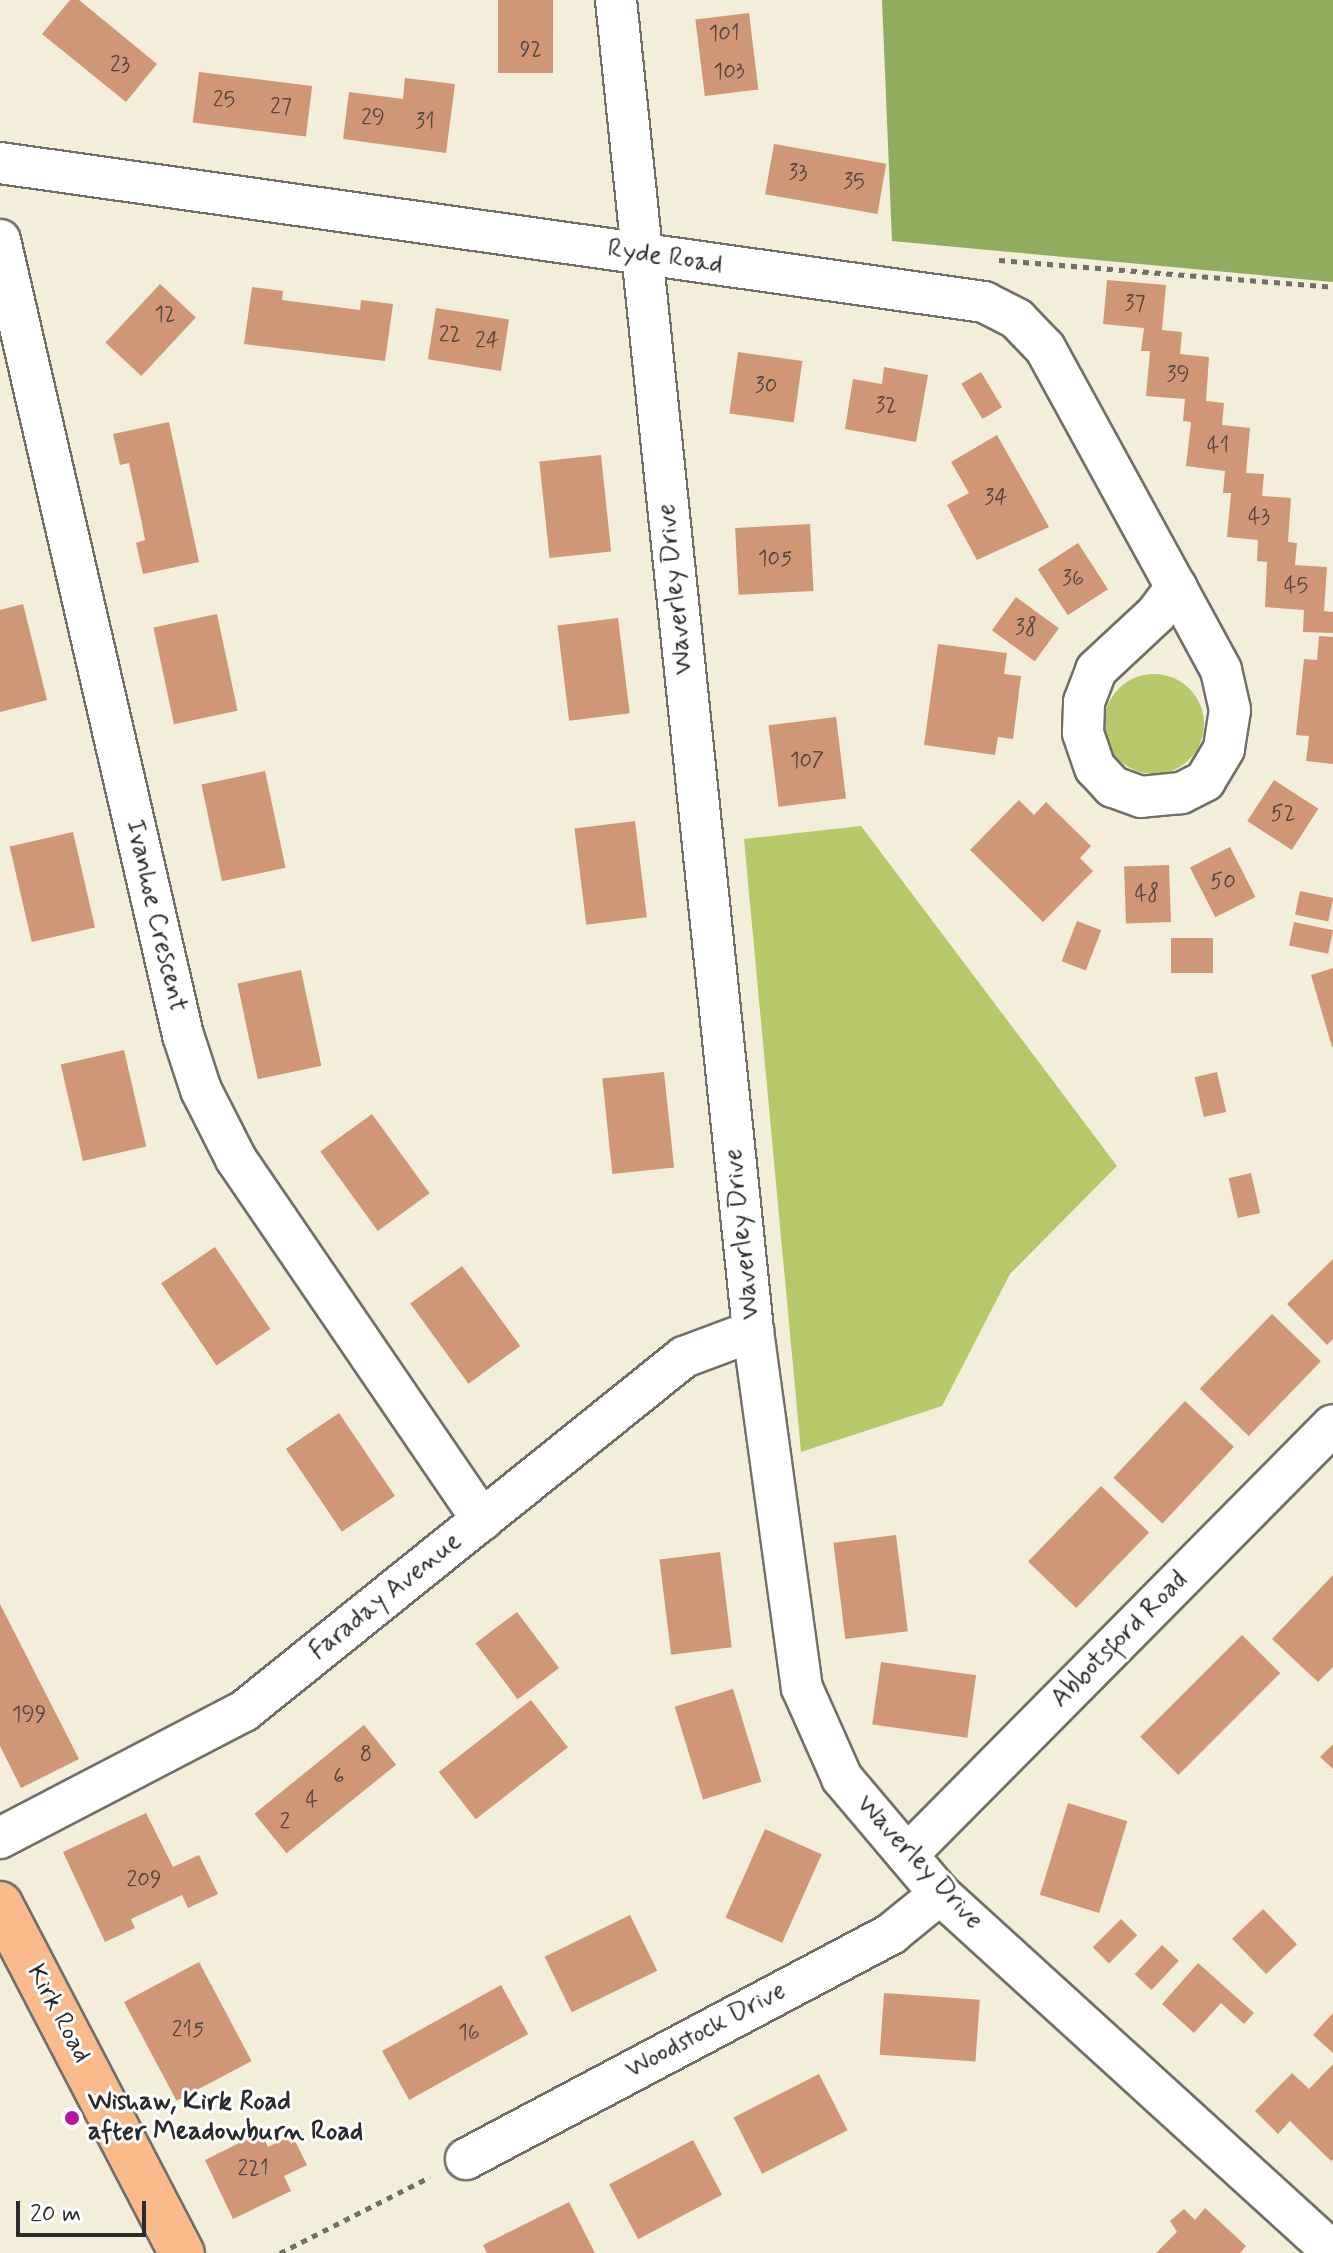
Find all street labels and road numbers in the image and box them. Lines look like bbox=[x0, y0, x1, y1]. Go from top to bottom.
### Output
street label: Ryde Road bbox=[606, 235, 724, 281]
street label: Waverley Drive bbox=[652, 503, 700, 675]
street label: Ivanhoe Crescent bbox=[118, 817, 192, 1015]
street label: Waverley Drive bbox=[719, 1148, 767, 1320]
street label: Faraday Avenue bbox=[307, 1529, 465, 1665]
street label: Abbotsford Road bbox=[1046, 1566, 1194, 1714]
street label: Waverley Drive bbox=[850, 1790, 988, 1936]
street label: Kirk Road bbox=[19, 1959, 97, 2069]
street label: Woodstock Drive bbox=[622, 1976, 790, 2086]

